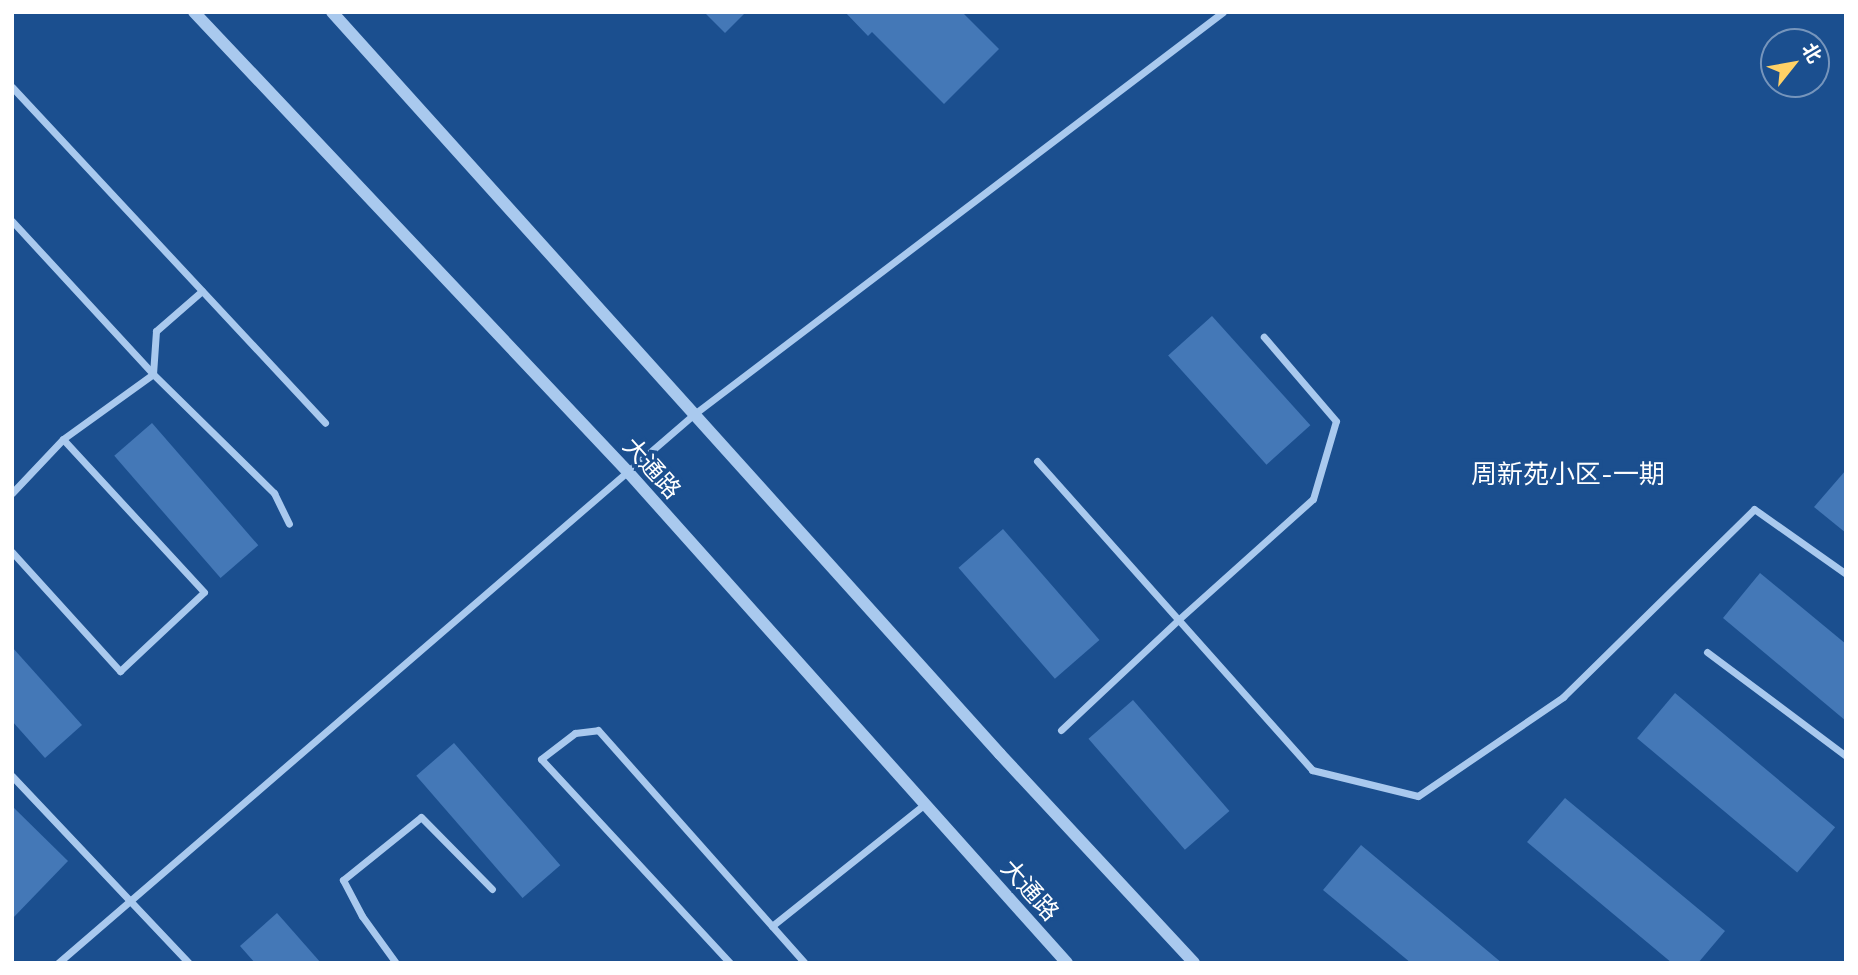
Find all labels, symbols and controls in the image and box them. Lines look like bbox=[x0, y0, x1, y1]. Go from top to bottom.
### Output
north arrow bbox=[1760, 28, 1830, 98]
text: 北 bbox=[1796, 38, 1827, 68]
street label: 大通路 bbox=[617, 432, 687, 504]
district label: 周新苑小区-一期 bbox=[1471, 459, 1665, 491]
street label: 大通路 bbox=[995, 854, 1065, 926]

